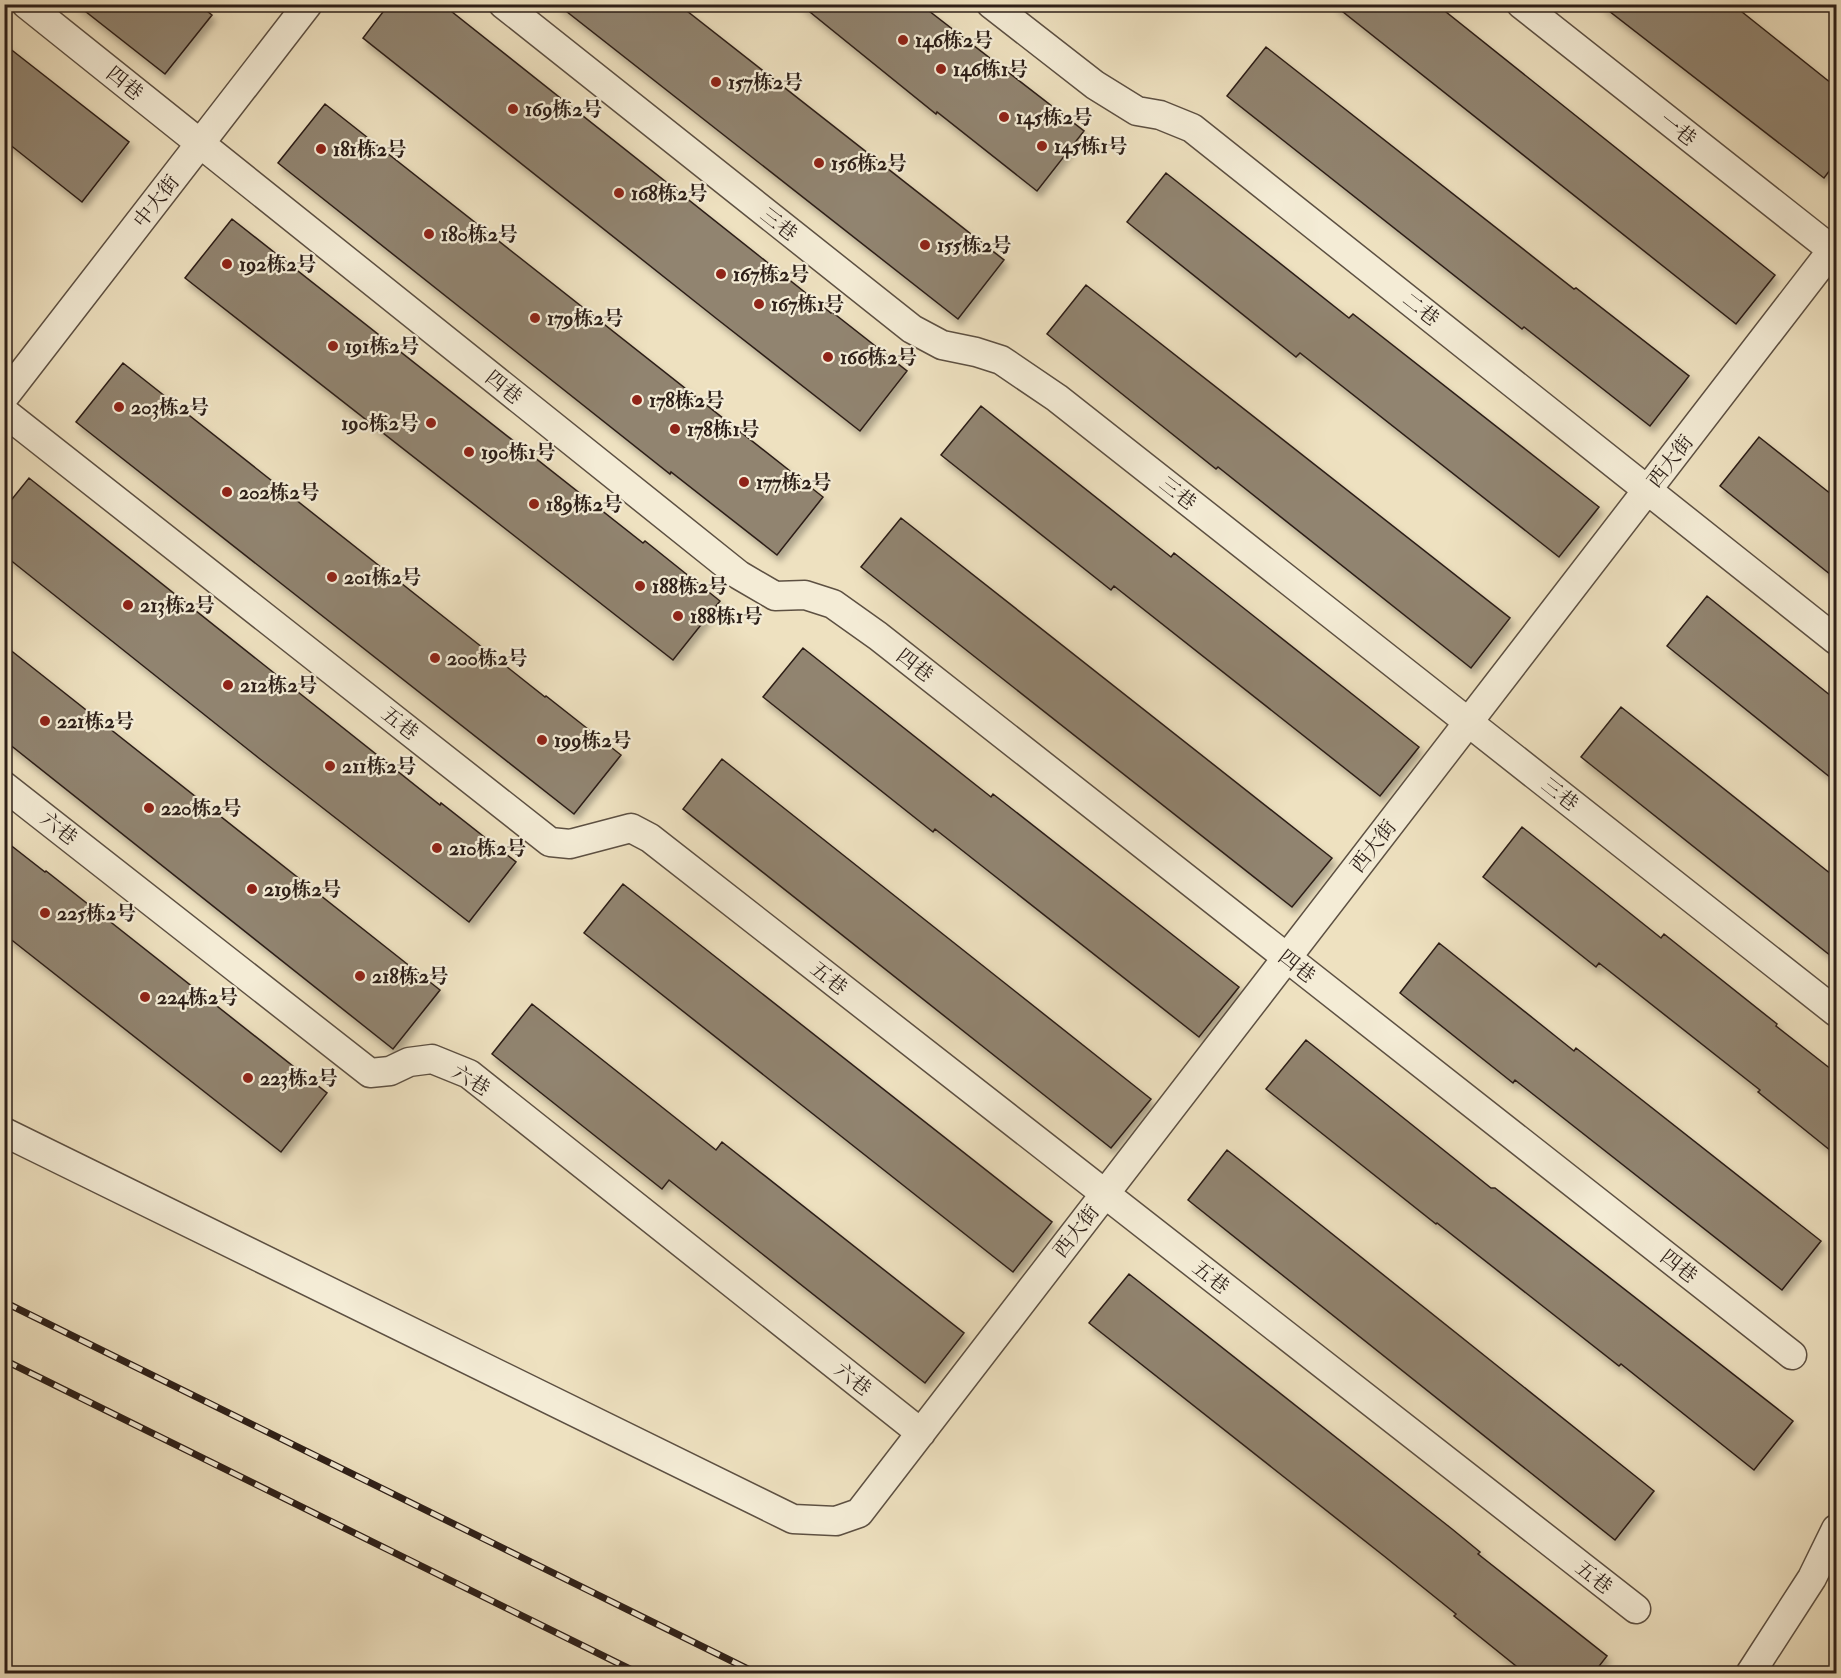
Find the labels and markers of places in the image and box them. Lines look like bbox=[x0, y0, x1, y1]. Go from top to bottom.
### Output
place label: 146栋2号 bbox=[915, 28, 993, 53]
marker: 146栋2号 bbox=[896, 33, 910, 47]
place label: 146栋1号 bbox=[953, 57, 1028, 82]
marker: 146栋1号 bbox=[934, 62, 948, 76]
place label: 157栋2号 bbox=[728, 70, 803, 95]
marker: 157栋2号 bbox=[709, 75, 723, 89]
place label: 169栋2号 bbox=[525, 97, 603, 122]
marker: 169栋2号 bbox=[506, 102, 520, 116]
place label: 145栋2号 bbox=[1016, 105, 1093, 130]
marker: 145栋2号 bbox=[997, 110, 1011, 124]
place label: 145栋1号 bbox=[1054, 134, 1128, 159]
place label: 181栋2号 bbox=[333, 137, 407, 162]
marker: 145栋1号 bbox=[1035, 139, 1049, 153]
marker: 181栋2号 bbox=[314, 142, 328, 156]
place label: 156栋2号 bbox=[831, 151, 907, 176]
marker: 156栋2号 bbox=[812, 156, 826, 170]
place label: 168栋2号 bbox=[631, 181, 708, 206]
marker: 168栋2号 bbox=[612, 186, 626, 200]
place label: 180栋2号 bbox=[441, 222, 518, 247]
marker: 180栋2号 bbox=[422, 227, 436, 241]
place label: 155栋2号 bbox=[937, 233, 1012, 258]
marker: 155栋2号 bbox=[918, 238, 932, 252]
place label: 192栋2号 bbox=[239, 252, 317, 277]
marker: 192栋2号 bbox=[220, 257, 234, 271]
place label: 167栋2号 bbox=[733, 262, 809, 287]
marker: 167栋2号 bbox=[714, 267, 728, 281]
place label: 167栋1号 bbox=[771, 292, 844, 317]
marker: 167栋1号 bbox=[752, 297, 766, 311]
place label: 179栋2号 bbox=[547, 306, 624, 331]
marker: 179栋2号 bbox=[528, 311, 542, 325]
place label: 191栋2号 bbox=[345, 334, 420, 359]
marker: 191栋2号 bbox=[326, 339, 340, 353]
place label: 166栋2号 bbox=[840, 345, 917, 370]
marker: 166栋2号 bbox=[821, 350, 835, 364]
place label: 178栋2号 bbox=[649, 388, 725, 413]
marker: 178栋2号 bbox=[630, 393, 644, 407]
place label: 203栋2号 bbox=[131, 395, 209, 420]
marker: 203栋2号 bbox=[112, 400, 126, 414]
place label: 190栋2号 bbox=[341, 411, 419, 436]
marker: 190栋2号 bbox=[424, 416, 438, 430]
place label: 178栋1号 bbox=[687, 417, 760, 442]
marker: 178栋1号 bbox=[668, 422, 682, 436]
place label: 190栋1号 bbox=[481, 440, 556, 465]
marker: 190栋1号 bbox=[462, 445, 476, 459]
place label: 177栋2号 bbox=[756, 470, 832, 495]
marker: 177栋2号 bbox=[737, 475, 751, 489]
place label: 202栋2号 bbox=[239, 480, 320, 505]
marker: 202栋2号 bbox=[220, 485, 234, 499]
place label: 189栋2号 bbox=[546, 492, 623, 517]
marker: 189栋2号 bbox=[527, 497, 541, 511]
place label: 201栋2号 bbox=[344, 565, 422, 590]
marker: 201栋2号 bbox=[325, 570, 339, 584]
place label: 188栋2号 bbox=[652, 574, 728, 599]
marker: 188栋2号 bbox=[633, 579, 647, 593]
place label: 213栋2号 bbox=[140, 593, 215, 618]
marker: 213栋2号 bbox=[121, 598, 135, 612]
place label: 188栋1号 bbox=[690, 604, 763, 629]
marker: 188栋1号 bbox=[671, 609, 685, 623]
place label: 200栋2号 bbox=[447, 646, 528, 671]
marker: 200栋2号 bbox=[428, 651, 442, 665]
place label: 212栋2号 bbox=[240, 673, 318, 698]
marker: 212栋2号 bbox=[221, 678, 235, 692]
place label: 221栋2号 bbox=[57, 709, 135, 734]
marker: 221栋2号 bbox=[38, 714, 52, 728]
place label: 199栋2号 bbox=[554, 728, 632, 753]
marker: 199栋2号 bbox=[535, 733, 549, 747]
place label: 211栋2号 bbox=[342, 754, 417, 779]
marker: 211栋2号 bbox=[323, 759, 337, 773]
place label: 220栋2号 bbox=[161, 796, 242, 821]
marker: 220栋2号 bbox=[142, 801, 156, 815]
place label: 210栋2号 bbox=[449, 836, 527, 861]
marker: 210栋2号 bbox=[430, 841, 444, 855]
place label: 219栋2号 bbox=[264, 877, 342, 902]
marker: 219栋2号 bbox=[245, 882, 259, 896]
place label: 225栋2号 bbox=[57, 901, 136, 926]
marker: 225栋2号 bbox=[38, 906, 52, 920]
place label: 218栋2号 bbox=[372, 964, 449, 989]
marker: 218栋2号 bbox=[353, 969, 367, 983]
place label: 224栋2号 bbox=[157, 985, 238, 1010]
marker: 224栋2号 bbox=[138, 990, 152, 1004]
place label: 223栋2号 bbox=[260, 1066, 338, 1091]
marker: 223栋2号 bbox=[241, 1071, 255, 1085]

